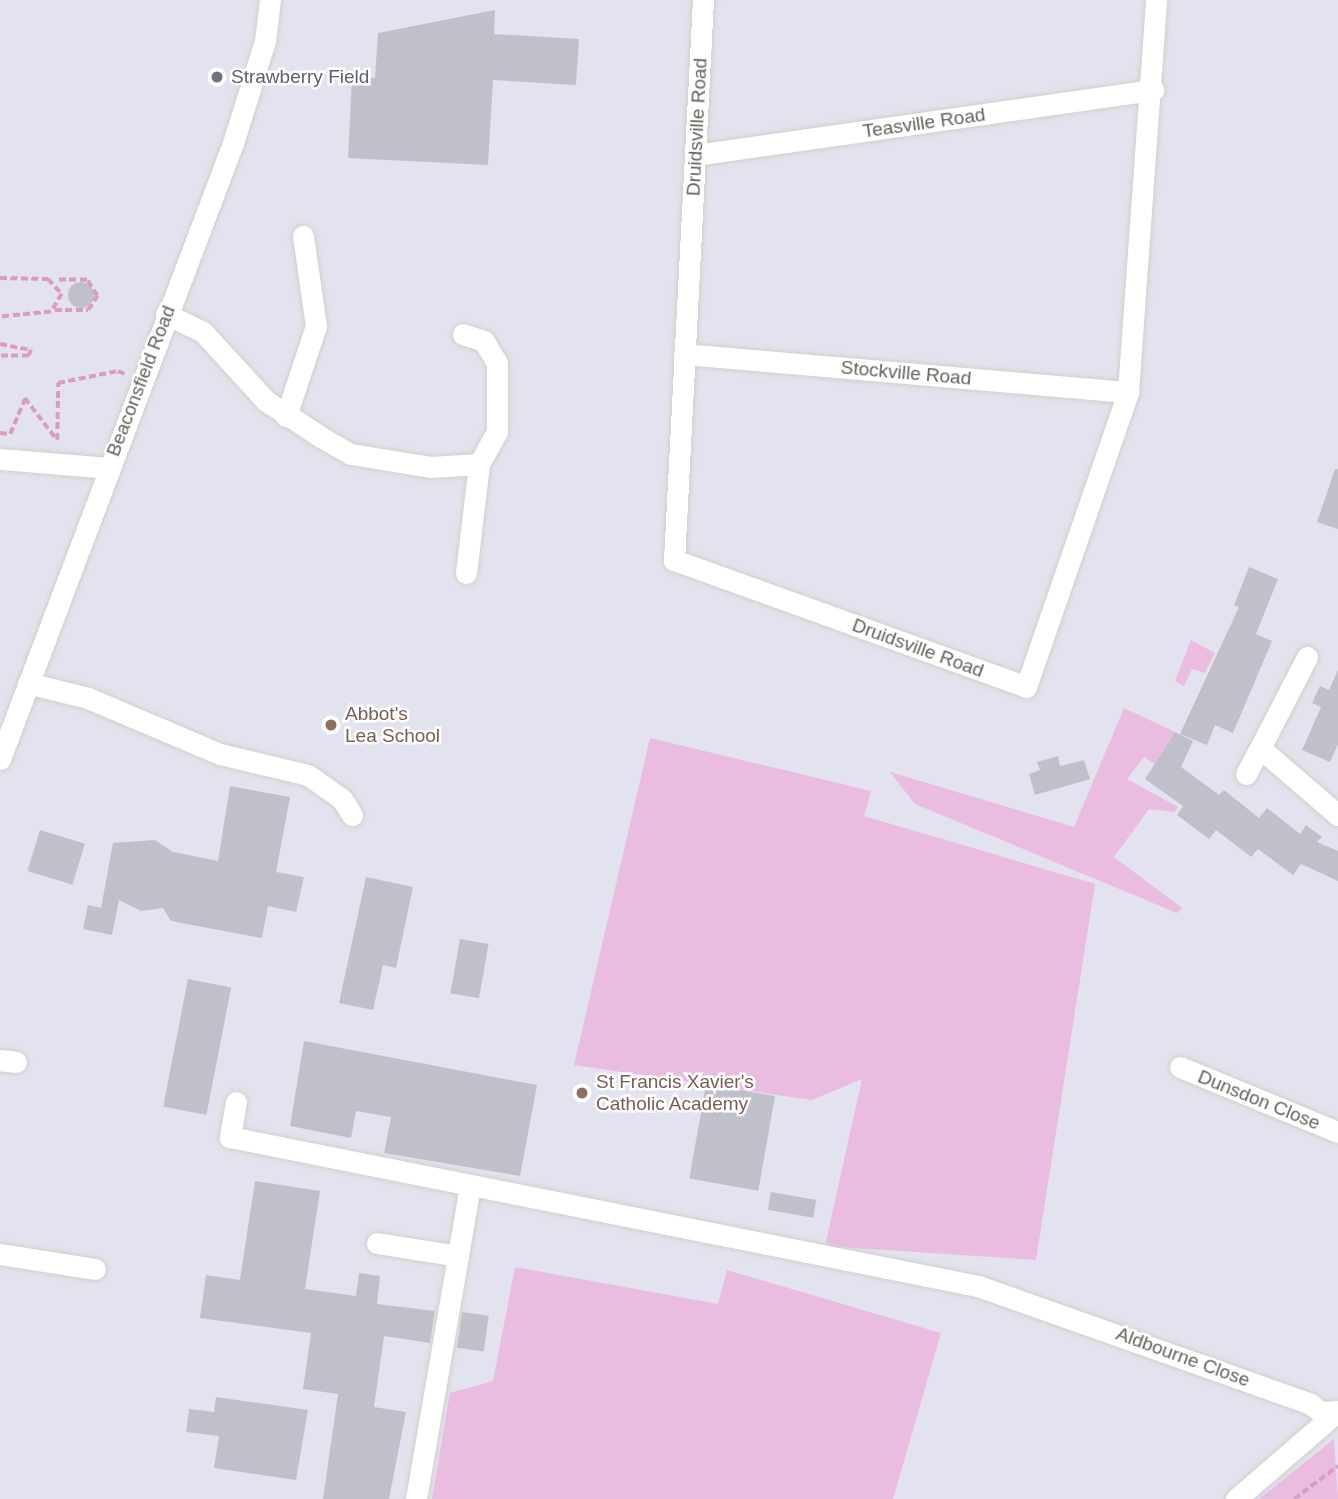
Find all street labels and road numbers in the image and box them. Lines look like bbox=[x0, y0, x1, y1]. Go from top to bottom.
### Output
street label: Druidsville Road bbox=[682, 57, 712, 197]
street label: Teasville Road bbox=[861, 103, 987, 143]
street label: Beaconsfield Road bbox=[102, 302, 180, 460]
street label: Stockville Road bbox=[840, 356, 972, 390]
street label: Druidsville Road bbox=[849, 614, 987, 682]
street label: Dunsdon Close bbox=[1195, 1065, 1323, 1135]
street label: Aldbourne Close bbox=[1113, 1322, 1253, 1392]

